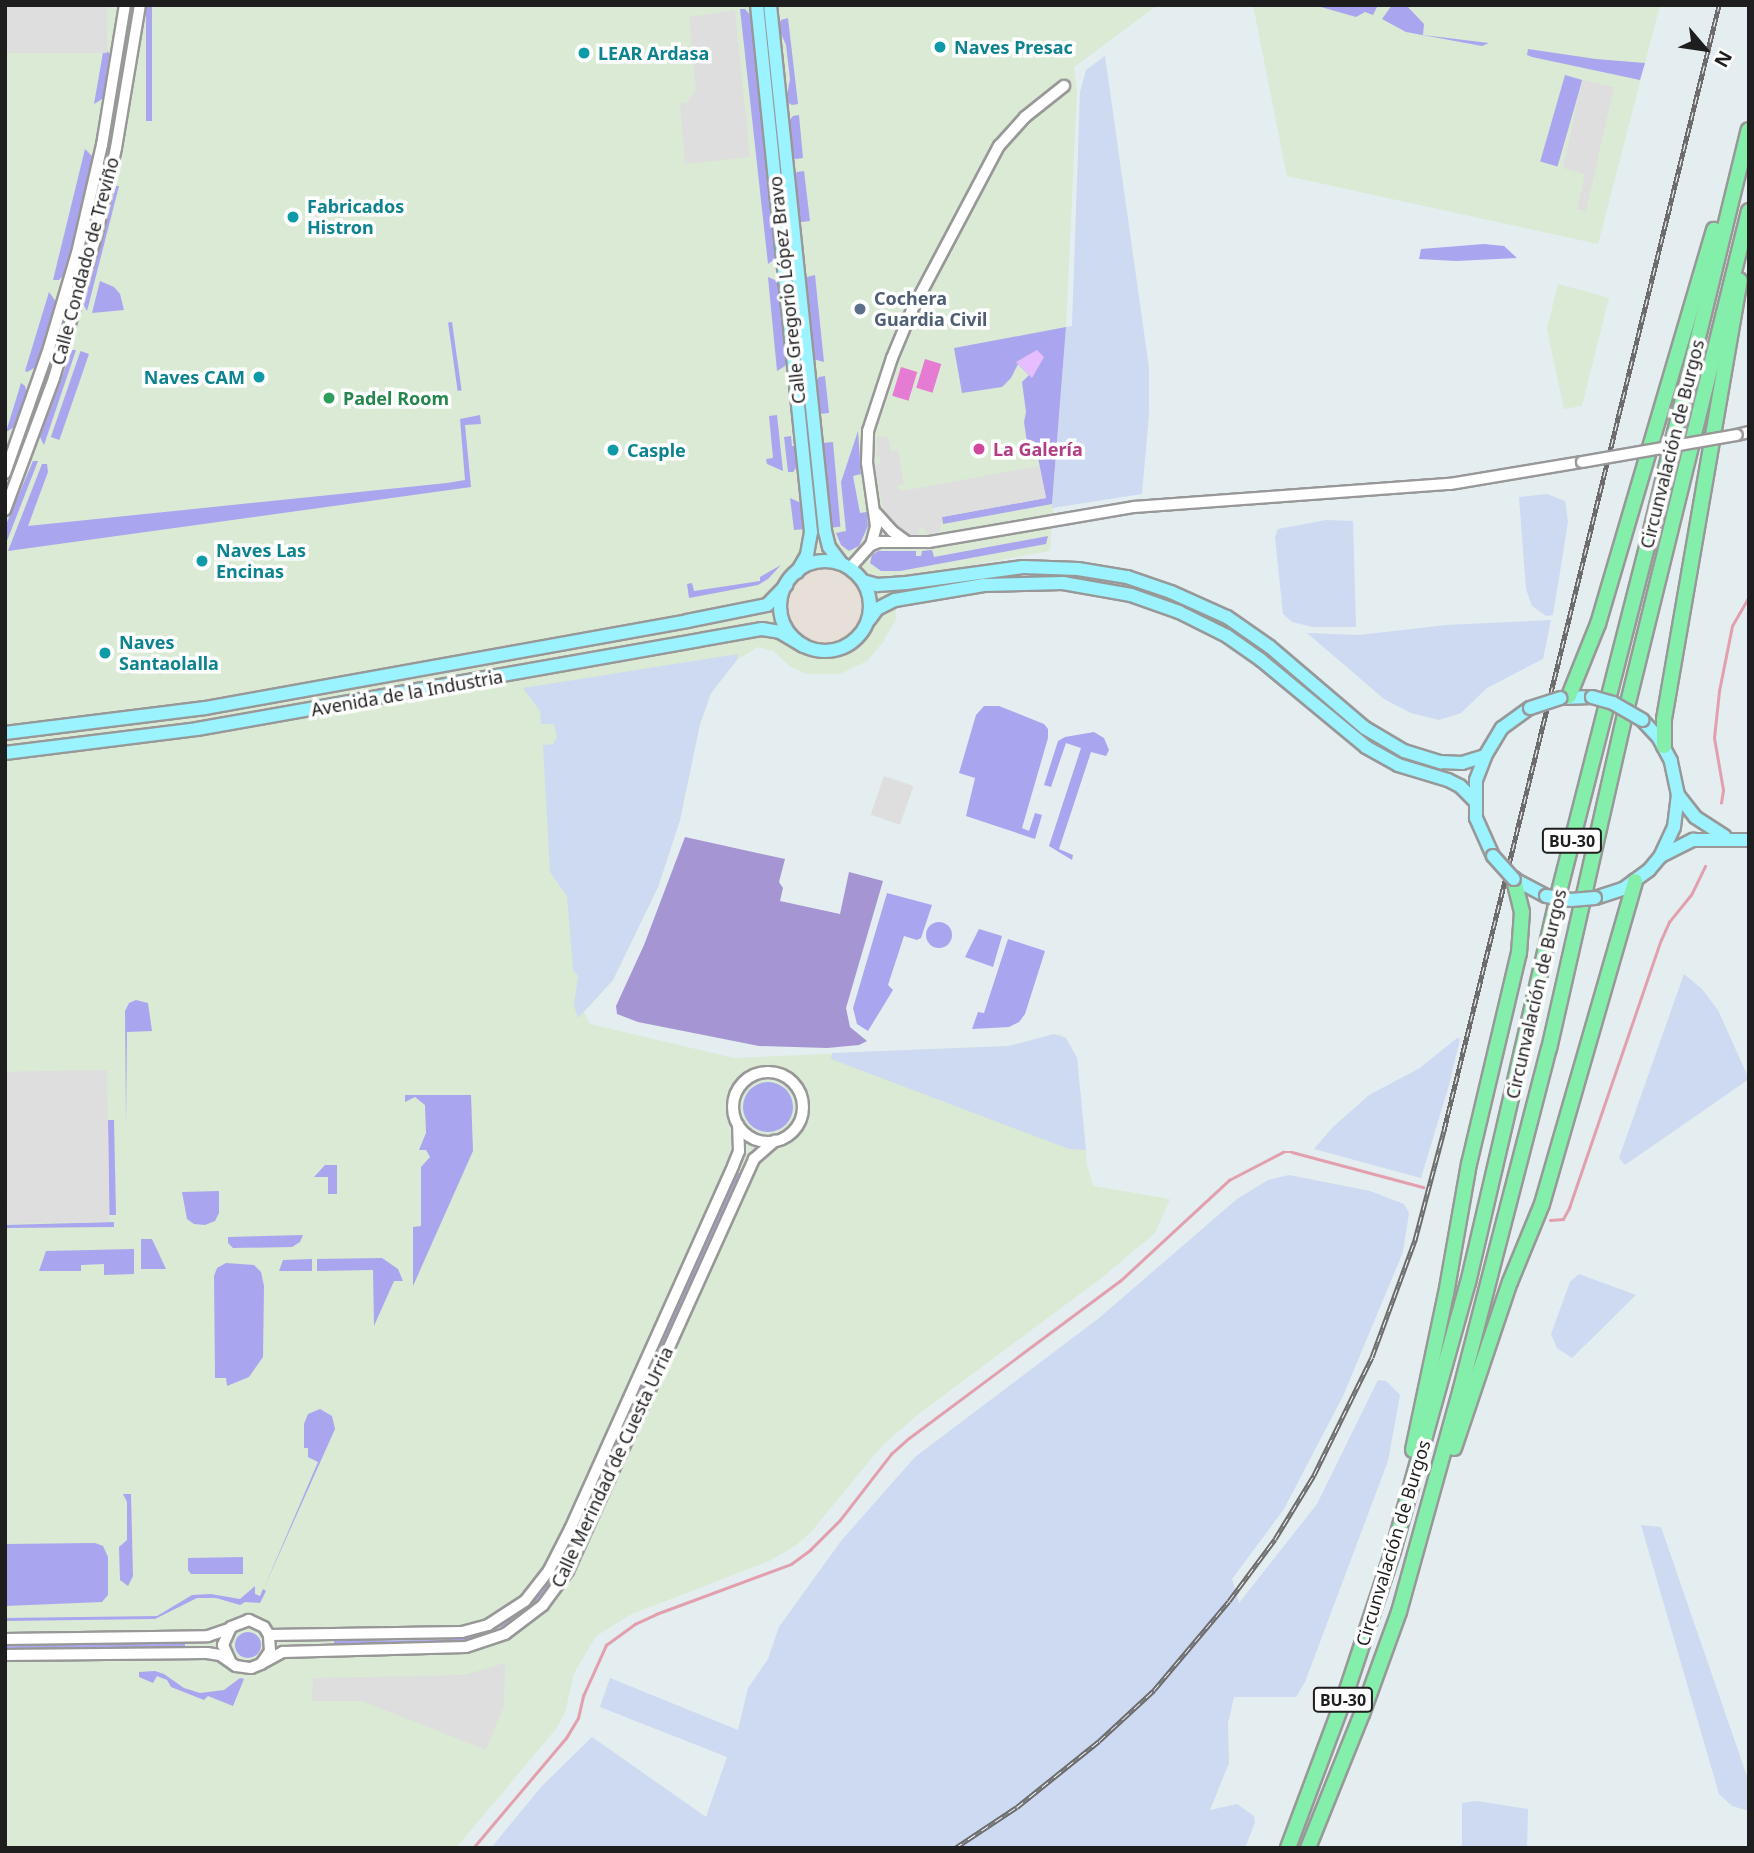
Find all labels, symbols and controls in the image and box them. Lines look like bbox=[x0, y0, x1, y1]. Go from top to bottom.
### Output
north arrow bbox=[1670, 14, 1740, 84]
place label: Naves Presac bbox=[954, 36, 1073, 58]
marker: Naves Presac bbox=[932, 39, 948, 55]
place label: LEAR Ardasa bbox=[598, 42, 709, 64]
marker: LEAR Ardasa bbox=[576, 45, 592, 61]
text: N bbox=[1708, 46, 1738, 72]
street label: Calle Condado de Treviño bbox=[47, 155, 123, 367]
street label: Calle Gregorio López Bravo bbox=[764, 175, 810, 405]
place label: Fabricados Histron bbox=[307, 196, 404, 238]
marker: Fabricados Histron bbox=[285, 209, 301, 225]
place label: Cochera Guardia Civil bbox=[874, 288, 987, 330]
marker: Cochera Guardia Civil bbox=[852, 301, 868, 317]
street label: Circunvalación de Burgos bbox=[1636, 337, 1708, 551]
place label: Naves CAM bbox=[144, 366, 245, 388]
marker: Naves CAM bbox=[251, 369, 267, 385]
place label: Padel Room bbox=[343, 387, 449, 409]
marker: Padel Room bbox=[321, 390, 337, 406]
place label: La Galería bbox=[993, 438, 1083, 460]
place label: Casple bbox=[627, 439, 686, 461]
marker: La Galería bbox=[971, 441, 987, 457]
marker: Casple bbox=[605, 442, 621, 458]
place label: Naves Las Encinas bbox=[216, 540, 306, 582]
marker: Naves Las Encinas bbox=[194, 553, 210, 569]
place label: Naves Santaolalla bbox=[119, 632, 219, 674]
marker: Naves Santaolalla bbox=[97, 645, 113, 661]
street label: Avenida de la Industria bbox=[309, 665, 505, 721]
road number: BU-30 bbox=[1540, 828, 1604, 854]
street label: Circunvalación de Burgos bbox=[1501, 887, 1571, 1101]
street label: Calle Merindad de Cuesta Urria bbox=[547, 1343, 677, 1591]
street label: Circunvalación de Burgos bbox=[1351, 1437, 1435, 1649]
road number: BU-30 bbox=[1312, 1688, 1374, 1712]

